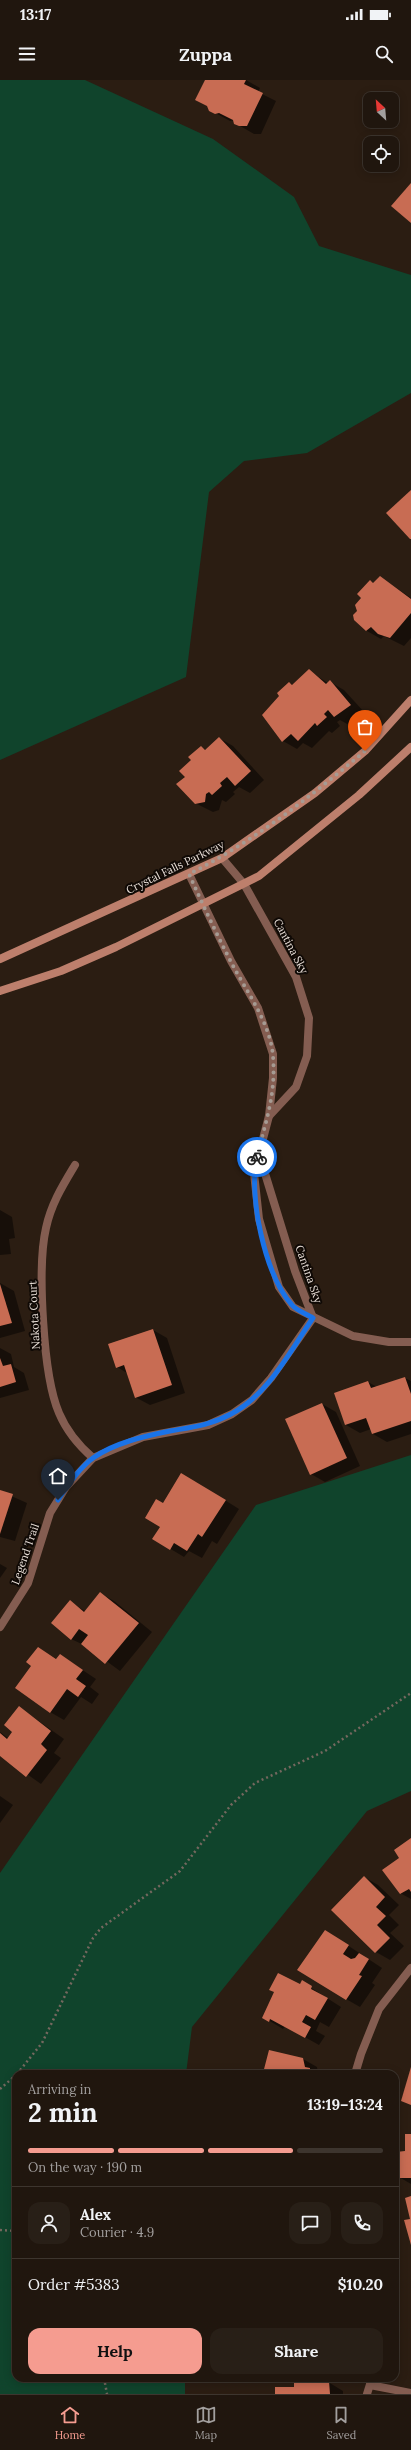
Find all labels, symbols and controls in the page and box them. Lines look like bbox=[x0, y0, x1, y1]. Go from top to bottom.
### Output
text: 13:17 bbox=[20, 5, 51, 24]
icon: menu bbox=[16, 43, 38, 65]
text: Zuppa bbox=[179, 43, 232, 66]
icon: search bbox=[373, 43, 395, 65]
north arrow bbox=[363, 92, 399, 128]
map controls bbox=[363, 92, 399, 172]
button: locate bbox=[363, 136, 399, 172]
pin bbox=[348, 710, 382, 751]
icon: bag bbox=[354, 716, 376, 738]
street label: Crystal Falls Parkway bbox=[124, 837, 227, 897]
street label: Cantina Sky bbox=[271, 916, 311, 976]
courier bbox=[237, 1137, 277, 1177]
icon: bike bbox=[246, 1146, 268, 1168]
street label: Cantina Sky bbox=[293, 1243, 326, 1305]
street label: Nakota Court bbox=[25, 1280, 43, 1350]
pin bbox=[41, 1459, 75, 1500]
icon: home bbox=[47, 1465, 69, 1487]
street label: Legend Trail bbox=[8, 1522, 42, 1586]
text: Arriving in bbox=[28, 2081, 91, 2098]
text: 13:19–13:24 bbox=[307, 2095, 383, 2114]
text: 2 min bbox=[28, 2096, 98, 2129]
text: On the way · 190 m bbox=[28, 2159, 142, 2176]
button: person bbox=[28, 2202, 70, 2244]
button: chat bbox=[289, 2202, 331, 2244]
button: phone bbox=[341, 2202, 383, 2244]
text: Alex bbox=[80, 2205, 111, 2224]
text: Courier · 4.9 bbox=[80, 2224, 154, 2241]
text: Order #5383 bbox=[28, 2275, 120, 2294]
text: $10.20 bbox=[338, 2275, 383, 2294]
button: Help bbox=[28, 2328, 202, 2374]
button: Share bbox=[210, 2328, 383, 2374]
tab: Home bbox=[55, 2404, 85, 2442]
tab: Map bbox=[195, 2404, 217, 2442]
tab: Saved bbox=[326, 2404, 356, 2442]

